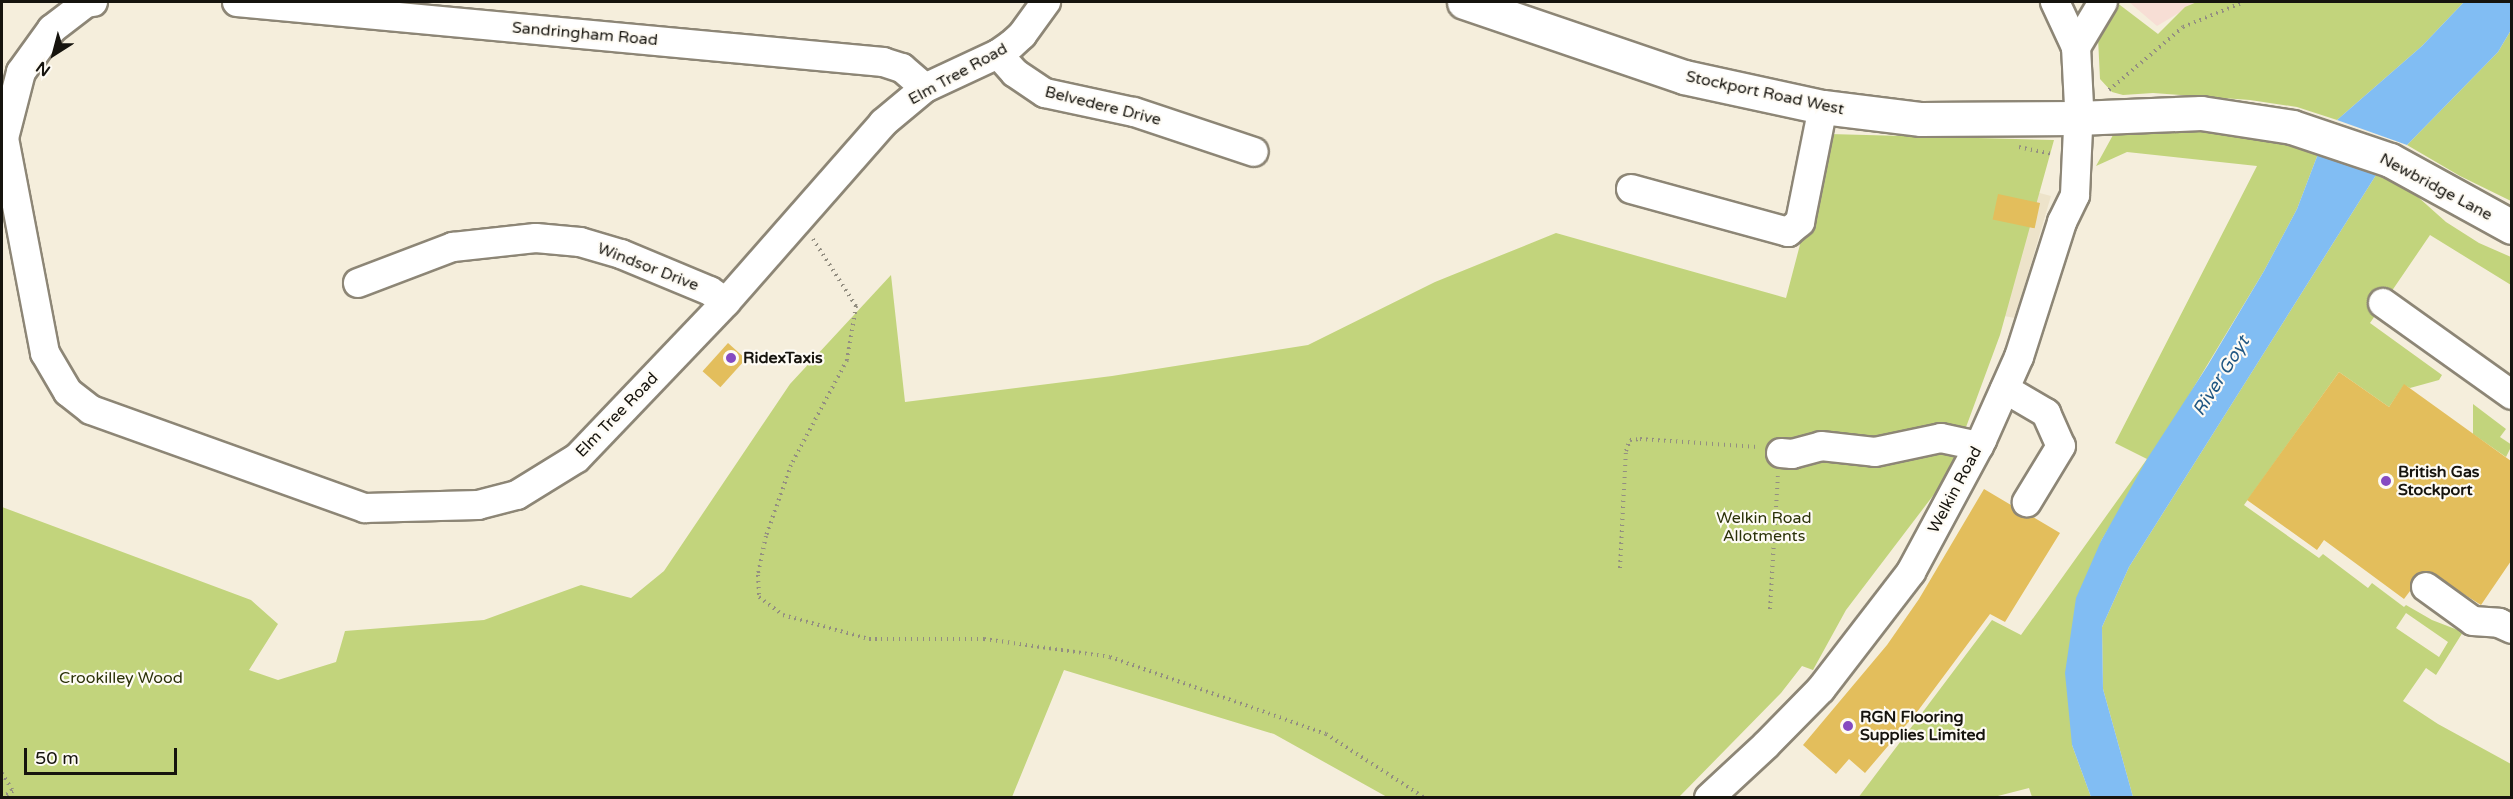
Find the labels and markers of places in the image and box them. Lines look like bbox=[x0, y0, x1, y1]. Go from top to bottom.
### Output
place label: RidexTaxis bbox=[743, 348, 823, 368]
marker: RidexTaxis bbox=[724, 351, 738, 365]
place label: British Gas Stockport bbox=[2398, 462, 2480, 500]
marker: British Gas Stockport bbox=[2379, 474, 2393, 488]
place label: RGN Flooring Supplies Limited bbox=[1860, 707, 1986, 745]
marker: RGN Flooring Supplies Limited bbox=[1841, 719, 1855, 733]

